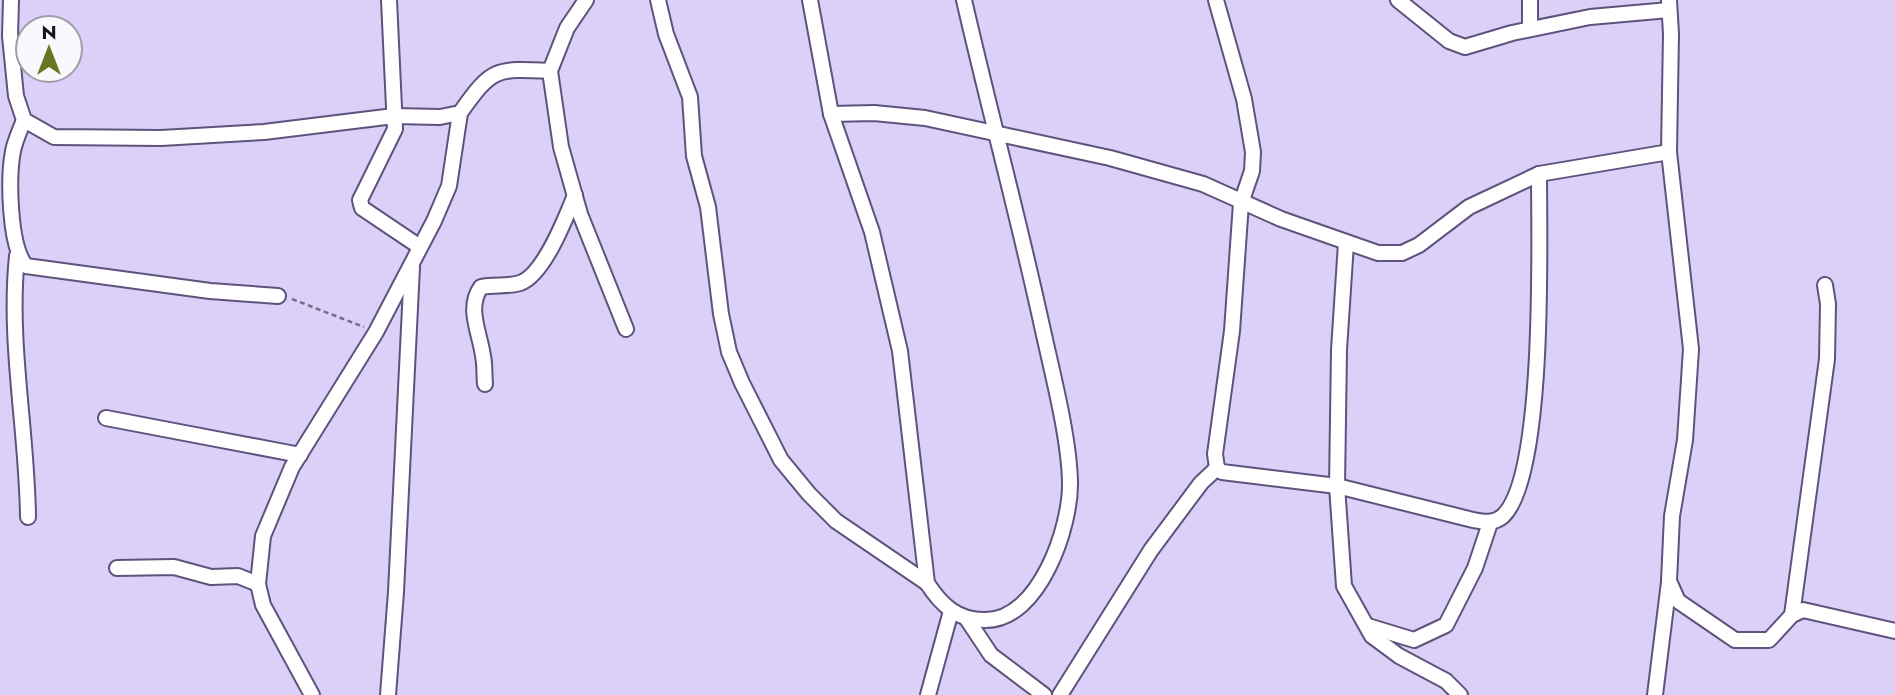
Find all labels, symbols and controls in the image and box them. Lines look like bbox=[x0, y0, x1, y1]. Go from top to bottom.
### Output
north arrow bbox=[14, 14, 84, 84]
text: N bbox=[41, 19, 57, 46]

